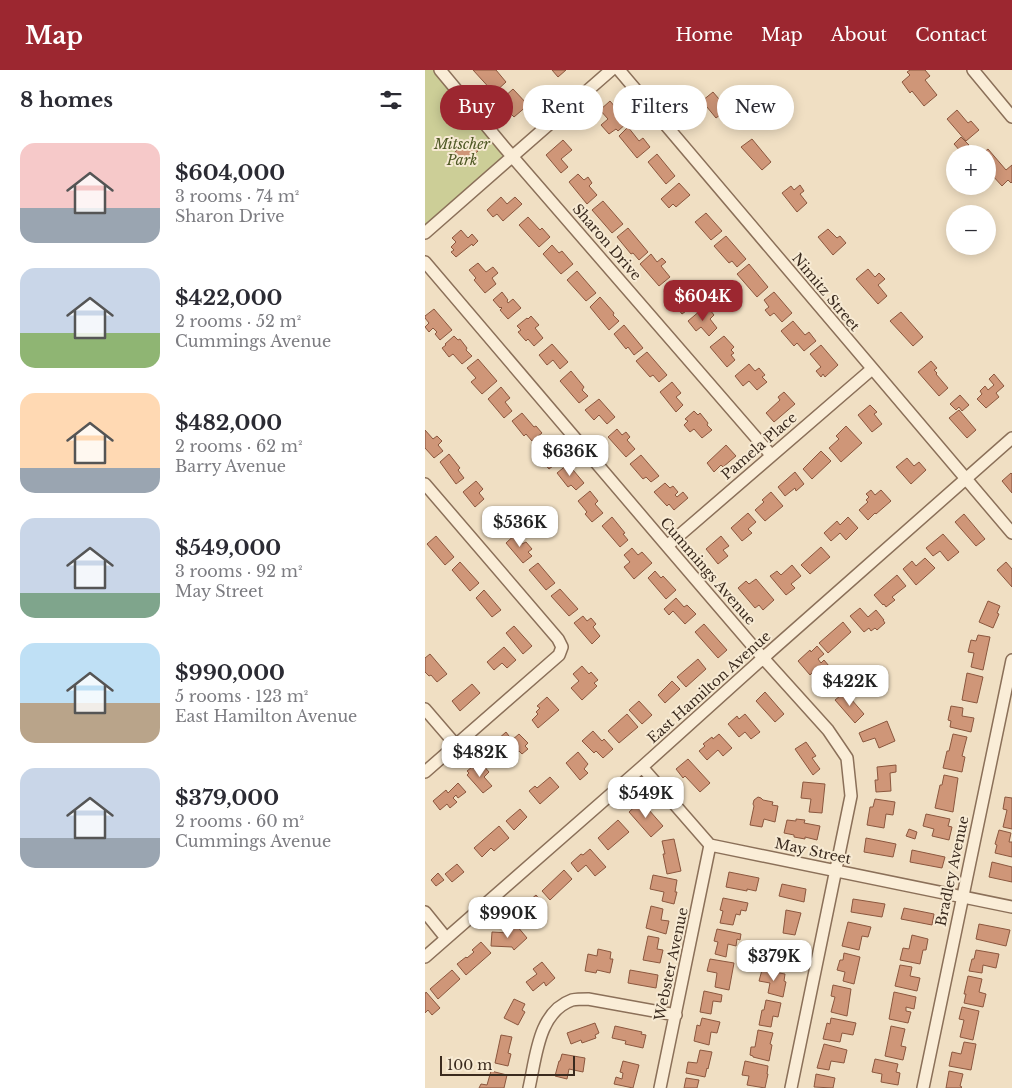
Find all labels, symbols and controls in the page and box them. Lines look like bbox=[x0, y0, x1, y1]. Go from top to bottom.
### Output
text: Map bbox=[25, 21, 83, 50]
text: Home bbox=[675, 24, 733, 46]
text: Map bbox=[761, 24, 803, 46]
text: About bbox=[831, 24, 887, 46]
text: Contact bbox=[915, 24, 987, 46]
chip: Buy bbox=[440, 85, 513, 130]
chip: Rent bbox=[523, 85, 603, 130]
chip: Filters bbox=[613, 85, 707, 130]
chip: New bbox=[717, 85, 794, 130]
icon: filters bbox=[377, 86, 405, 114]
text: 8 homes bbox=[20, 87, 113, 113]
park label: Mitscher Park bbox=[433, 135, 491, 169]
map controls bbox=[946, 145, 996, 255]
button: + bbox=[946, 145, 996, 195]
text: $604,000 bbox=[175, 160, 285, 186]
icon: home bbox=[60, 163, 120, 223]
text: 3 rooms · 74 m² bbox=[175, 186, 299, 206]
street label: Sharon Drive bbox=[569, 200, 645, 284]
button: − bbox=[946, 205, 996, 255]
text: Sharon Drive bbox=[175, 206, 284, 226]
street label: Nimitz Street bbox=[788, 249, 864, 335]
pin: $604K bbox=[668, 280, 738, 322]
text: $422,000 bbox=[175, 285, 282, 311]
text: $604K bbox=[675, 286, 731, 306]
icon: home bbox=[60, 288, 120, 348]
text: 2 rooms · 52 m² bbox=[175, 311, 301, 331]
text: Cummings Avenue bbox=[175, 331, 331, 351]
street label: Pamela Place bbox=[718, 408, 800, 484]
text: $482,000 bbox=[175, 410, 282, 436]
icon: home bbox=[60, 413, 120, 473]
pin: $636K bbox=[535, 434, 605, 477]
text: 2 rooms · 62 m² bbox=[175, 436, 302, 456]
text: $636K bbox=[542, 441, 598, 461]
text: Barry Avenue bbox=[175, 456, 286, 476]
pin: $536K bbox=[485, 506, 555, 548]
text: $536K bbox=[493, 512, 547, 532]
street label: Cummings Avenue bbox=[656, 514, 760, 628]
text: $549,000 bbox=[175, 535, 281, 561]
icon: home bbox=[60, 538, 120, 598]
text: 3 rooms · 92 m² bbox=[175, 561, 302, 581]
text: May Street bbox=[175, 581, 263, 601]
street label: East Hamilton Avenue bbox=[644, 627, 774, 747]
text: $990,000 bbox=[175, 660, 285, 686]
icon: home bbox=[60, 663, 120, 723]
pin: $422K bbox=[815, 664, 885, 707]
text: $422K bbox=[823, 671, 877, 691]
text: 5 rooms · 123 m² bbox=[175, 686, 308, 706]
text: East Hamilton Avenue bbox=[175, 706, 357, 726]
pin: $482K bbox=[445, 736, 515, 778]
text: $482K bbox=[453, 742, 507, 762]
pin: $549K bbox=[611, 776, 681, 819]
text: $549K bbox=[619, 783, 673, 803]
text: $379,000 bbox=[175, 785, 279, 811]
icon: home bbox=[60, 788, 120, 848]
text: 2 rooms · 60 m² bbox=[175, 811, 304, 831]
street label: Bradley Avenue bbox=[932, 814, 972, 928]
text: Cummings Avenue bbox=[175, 831, 331, 851]
street label: May Street bbox=[773, 834, 853, 868]
pin: $990K bbox=[473, 896, 543, 939]
text: $990K bbox=[479, 903, 537, 923]
street label: Webster Avenue bbox=[650, 906, 692, 1023]
pin: $379K bbox=[739, 940, 809, 982]
text: $379K bbox=[748, 946, 800, 966]
scale bar bbox=[440, 1053, 575, 1076]
text: 100 m bbox=[447, 1056, 492, 1074]

